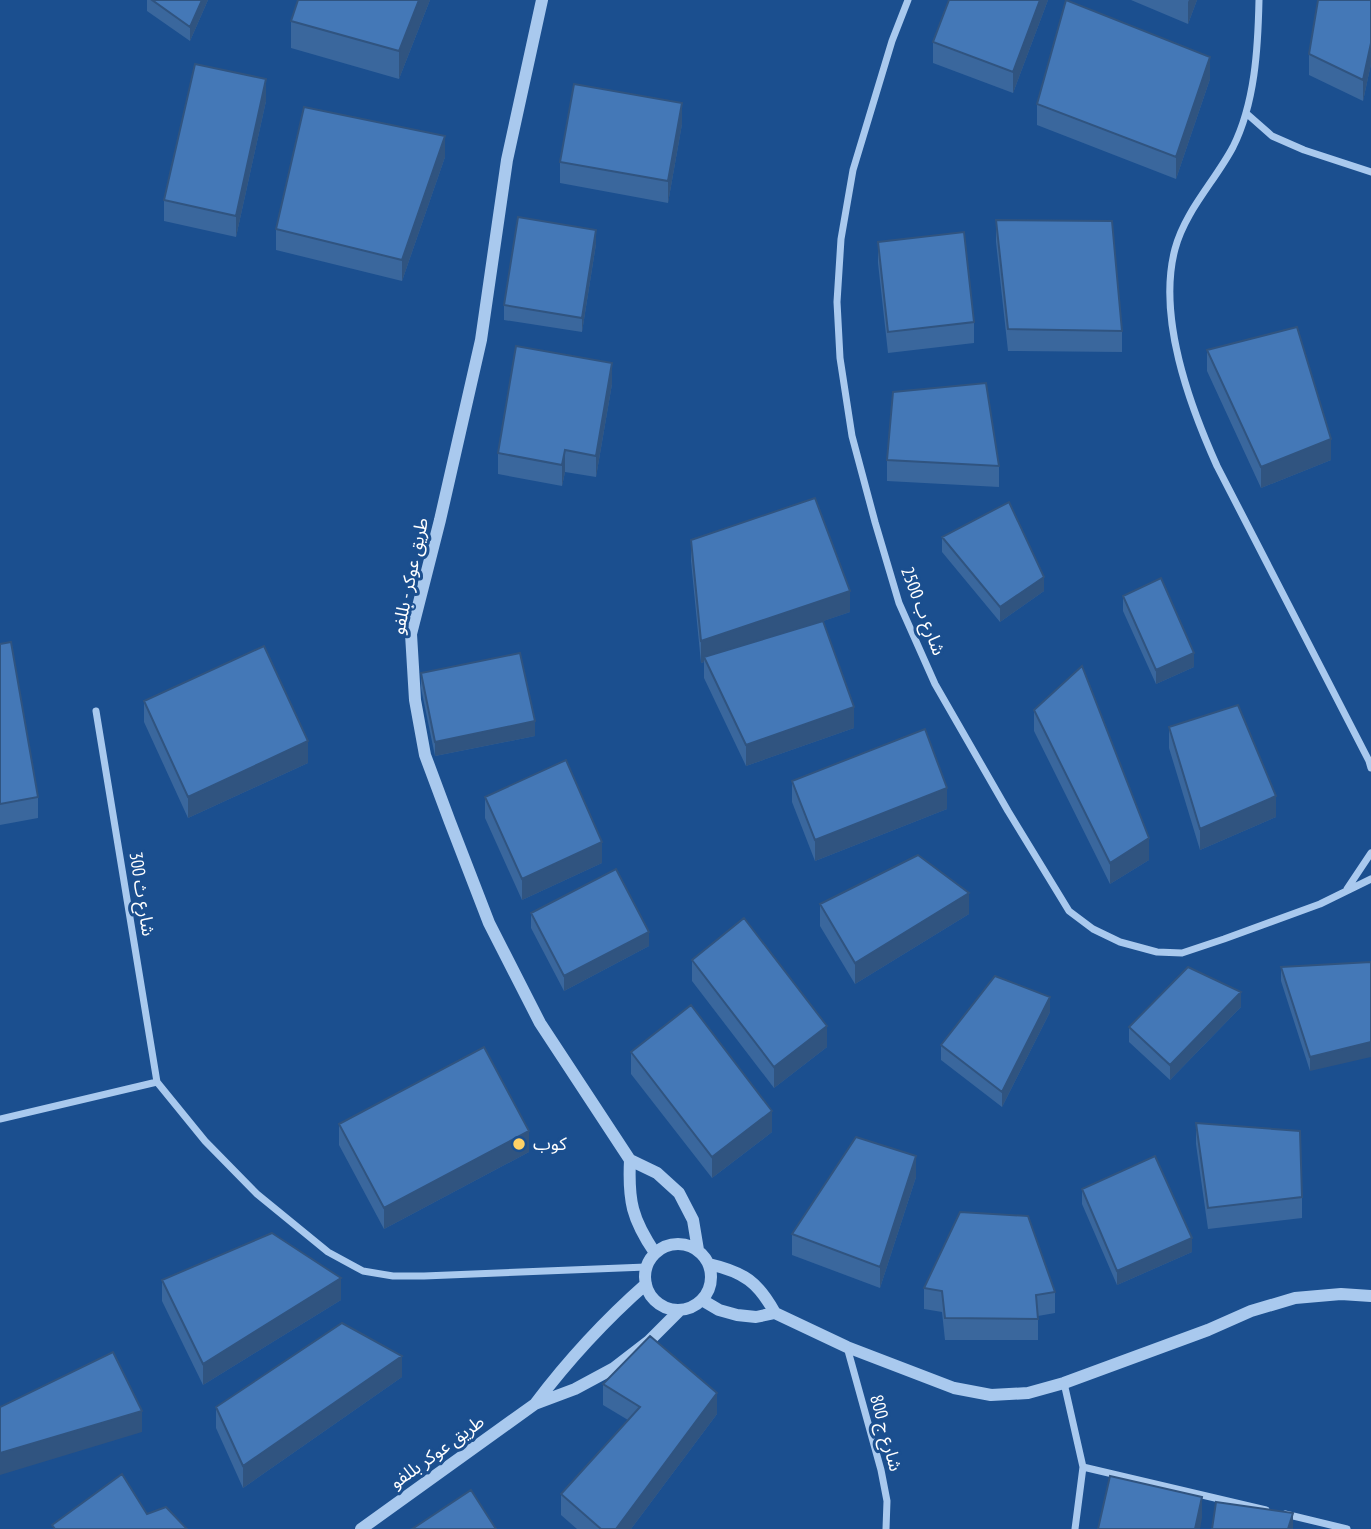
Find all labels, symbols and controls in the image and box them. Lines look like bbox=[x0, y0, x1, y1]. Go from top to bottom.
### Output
street label: طريق عوكر - بللفو bbox=[386, 515, 433, 637]
street label: شارع ب 2500 bbox=[893, 563, 951, 659]
street label: شارع ث 300 bbox=[122, 850, 160, 938]
place label: كوب bbox=[533, 1132, 567, 1155]
marker: كوب bbox=[511, 1136, 527, 1152]
street label: شارع ج 800 bbox=[862, 1392, 908, 1475]
street label: طريق عوكر بللفو bbox=[385, 1410, 489, 1494]

